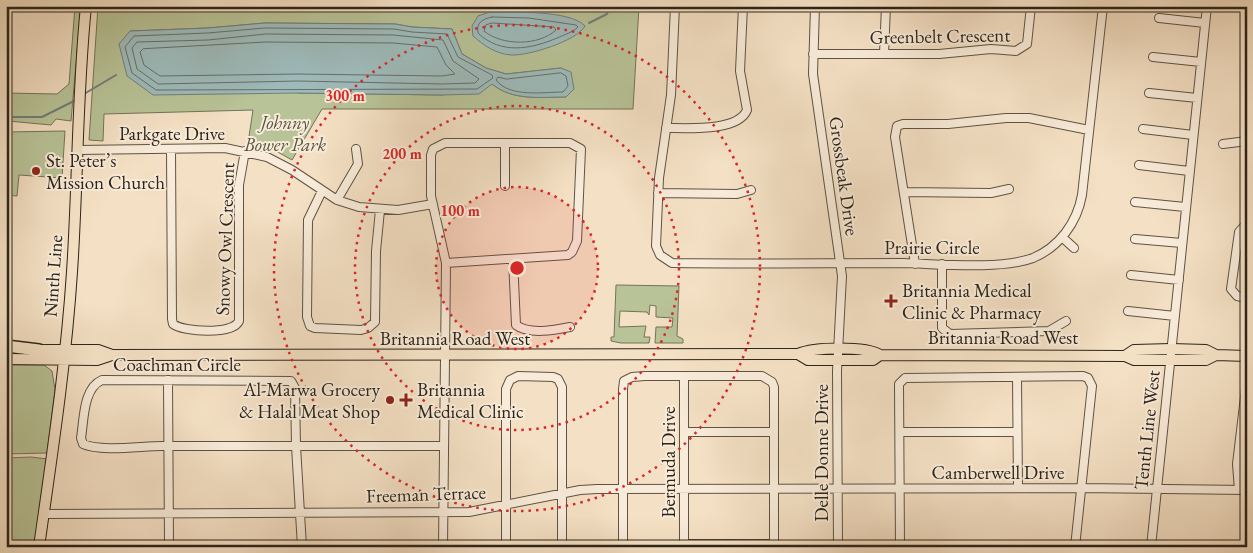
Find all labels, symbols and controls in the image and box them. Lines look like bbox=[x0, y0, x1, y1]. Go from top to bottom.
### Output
street label: Greenbelt Crescent bbox=[870, 22, 1011, 50]
text: 300 m bbox=[325, 86, 365, 105]
park label: Johnny Bower Park bbox=[243, 110, 326, 157]
street label: Grossbeak Drive bbox=[823, 115, 865, 237]
street label: Parkgate Drive bbox=[119, 121, 225, 146]
text: 200 m bbox=[382, 144, 422, 163]
place label: St. Peter’s Mission Church bbox=[46, 148, 165, 195]
street label: Snowy Owl Crescent bbox=[210, 162, 240, 316]
marker: St. Peter’s Mission Church bbox=[30, 165, 42, 177]
text: 100 m bbox=[440, 201, 480, 220]
street label: Ninth Line bbox=[38, 234, 68, 318]
street label: Prairie Circle bbox=[884, 235, 980, 260]
centre of rings bbox=[508, 259, 526, 277]
place label: Britannia Medical Clinic & Pharmacy bbox=[902, 278, 1042, 325]
marker: Britannia Medical Clinic & Pharmacy bbox=[884, 294, 898, 308]
street label: Britannia Road West bbox=[928, 325, 1078, 350]
street label: Britannia Road West bbox=[380, 326, 530, 351]
street label: Coachman Circle bbox=[113, 352, 241, 377]
street label: Tenth Line West bbox=[1128, 369, 1166, 491]
place label: Al-Marwa Grocery & Halal Meat Shop bbox=[239, 377, 381, 424]
place label: Britannia Medical Clinic bbox=[417, 377, 524, 424]
street label: Delle Donne Drive bbox=[809, 384, 834, 522]
marker: Britannia Medical Clinic bbox=[399, 393, 413, 407]
marker: Al-Marwa Grocery & Halal Meat Shop bbox=[384, 394, 396, 406]
street label: Bermuda Drive bbox=[656, 406, 681, 518]
street label: Camberwell Drive bbox=[932, 460, 1064, 485]
street label: Freeman Terrace bbox=[366, 479, 486, 509]

